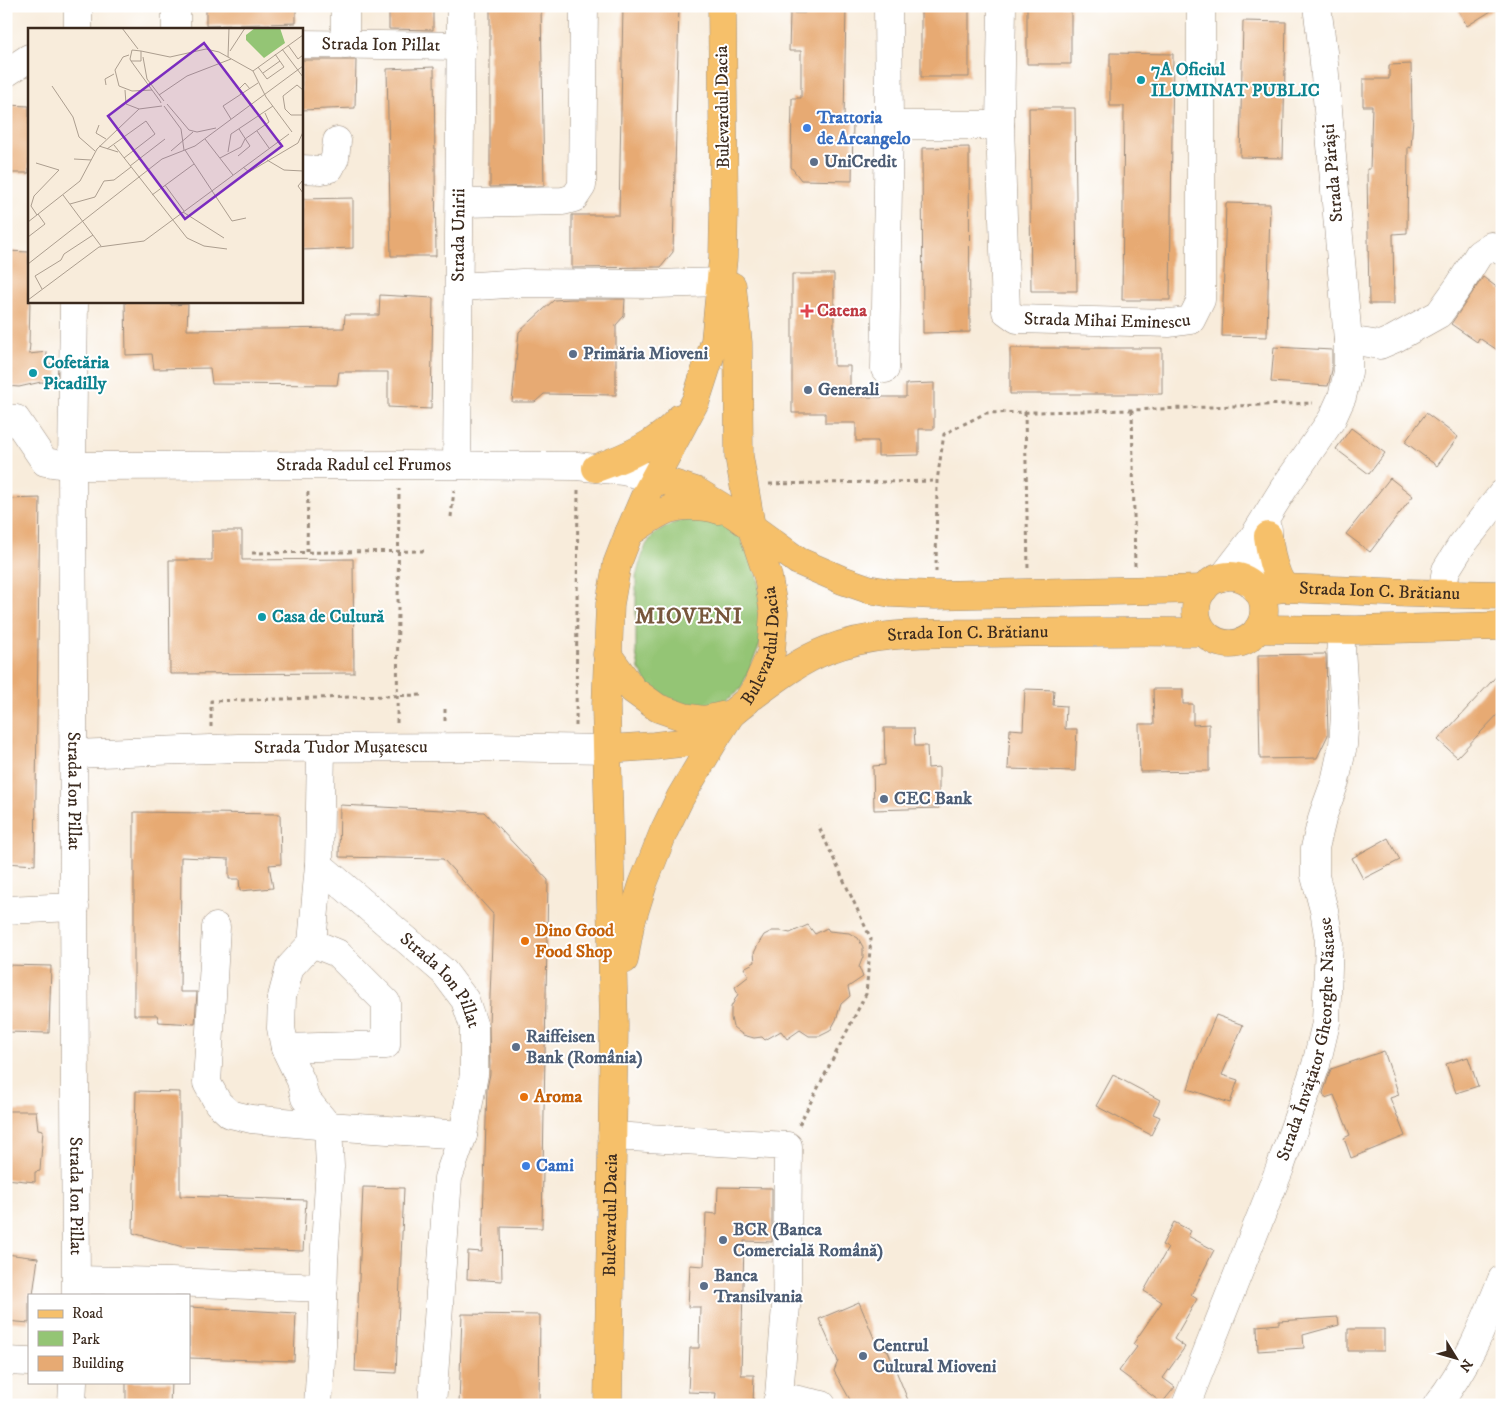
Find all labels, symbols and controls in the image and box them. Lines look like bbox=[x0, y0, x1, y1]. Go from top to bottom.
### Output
inset map bbox=[28, 28, 302, 302]
street label: Strada Ion Pillat bbox=[322, 33, 441, 57]
street label: Bulevardul Dacia bbox=[711, 45, 735, 169]
place label: 7A Oficiul ILUMINAT PUBLIC bbox=[1151, 59, 1320, 102]
marker: 7A Oficiul ILUMINAT PUBLIC bbox=[1135, 74, 1147, 86]
place label: Trattoria de Arcangelo bbox=[816, 107, 911, 150]
marker: Trattoria de Arcangelo bbox=[801, 122, 813, 134]
street label: Strada Părăști bbox=[1318, 123, 1348, 223]
place label: UniCredit bbox=[824, 151, 897, 173]
marker: UniCredit bbox=[808, 156, 820, 168]
street label: Strada Unirii bbox=[448, 188, 470, 282]
place label: Catena bbox=[817, 300, 867, 322]
marker: Catena bbox=[801, 305, 813, 317]
street label: Strada Mihai Eminescu bbox=[1023, 308, 1192, 334]
place label: Primăria Mioveni bbox=[583, 343, 708, 365]
marker: Primăria Mioveni bbox=[567, 348, 579, 360]
place label: Cofetăria Picadilly bbox=[43, 352, 110, 395]
marker: Cofetăria Picadilly bbox=[27, 367, 39, 379]
place label: Generali bbox=[818, 379, 880, 401]
marker: Generali bbox=[802, 384, 814, 396]
street label: Strada Radul cel Frumos bbox=[276, 454, 451, 476]
street label: Strada Ion C. Brătianu bbox=[1299, 578, 1461, 605]
street label: Bulevardul Dacia bbox=[737, 585, 785, 709]
district label: MIOVENI bbox=[635, 603, 743, 630]
place label: Casa de Cultură bbox=[272, 606, 385, 628]
marker: Casa de Cultură bbox=[256, 611, 268, 623]
street label: Strada Ion C. Brătianu bbox=[886, 621, 1049, 647]
street label: Strada Ion Pillat bbox=[62, 732, 85, 851]
street label: Strada Tudor Mușatescu bbox=[254, 736, 428, 759]
place label: CEC Bank bbox=[894, 788, 973, 810]
marker: CEC Bank bbox=[878, 793, 890, 805]
street label: Strada Învățător Gheorghe Năstase bbox=[1272, 916, 1340, 1164]
place label: Dino Good Food Shop bbox=[535, 920, 615, 963]
street label: Strada Ion Pillat bbox=[395, 928, 485, 1031]
marker: Dino Good Food Shop bbox=[519, 935, 531, 947]
place label: Raiffeisen Bank (România) bbox=[526, 1026, 643, 1069]
marker: Raiffeisen Bank (România) bbox=[510, 1041, 522, 1053]
place label: Aroma bbox=[533, 1086, 582, 1108]
marker: Aroma bbox=[518, 1091, 530, 1103]
street label: Strada Ion Pillat bbox=[64, 1137, 87, 1256]
street label: Bulevardul Dacia bbox=[599, 1153, 623, 1277]
place label: Cami bbox=[536, 1155, 574, 1177]
marker: Cami bbox=[520, 1160, 532, 1172]
place label: BCR (Banca Comercială Română) bbox=[733, 1219, 883, 1262]
marker: BCR (Banca Comercială Română) bbox=[717, 1234, 729, 1246]
place label: Banca Transilvania bbox=[713, 1265, 803, 1308]
marker: Banca Transilvania bbox=[698, 1280, 710, 1292]
legend bbox=[28, 1294, 190, 1384]
text: Road bbox=[72, 1304, 104, 1323]
text: Park bbox=[72, 1330, 101, 1349]
north arrow bbox=[1430, 1334, 1480, 1384]
place label: Centrul Cultural Mioveni bbox=[873, 1335, 997, 1378]
marker: Centrul Cultural Mioveni bbox=[857, 1350, 869, 1362]
text: Building bbox=[72, 1354, 124, 1373]
text: N bbox=[1455, 1355, 1476, 1376]

